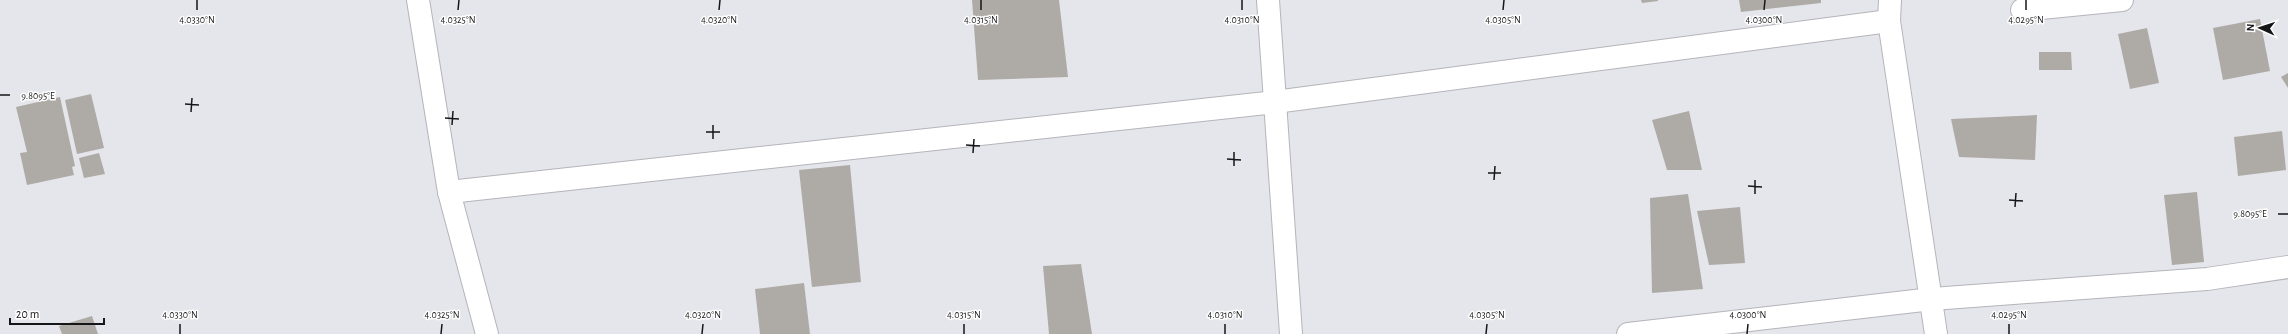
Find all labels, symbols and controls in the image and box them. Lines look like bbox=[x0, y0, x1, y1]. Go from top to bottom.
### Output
north arrow bbox=[2240, 8, 2280, 48]
text: 4.0330°N bbox=[179, 15, 215, 25]
text: 4.0325°N bbox=[441, 15, 476, 25]
text: 4.0320°N bbox=[701, 15, 737, 25]
text: 4.0315°N bbox=[964, 15, 998, 25]
text: 4.0310°N bbox=[1225, 15, 1259, 25]
text: 4.0305°N bbox=[1485, 15, 1521, 25]
text: 4.0300°N bbox=[1746, 15, 1782, 25]
text: 4.0295°N bbox=[2008, 15, 2044, 25]
text: N bbox=[2245, 23, 2256, 32]
text: 9.8095°E bbox=[21, 91, 55, 101]
text: 9.8095°E bbox=[2233, 209, 2267, 219]
scale bar bbox=[10, 300, 104, 326]
text: 20 m bbox=[16, 308, 39, 320]
text: 4.0330°N bbox=[162, 310, 198, 320]
text: 4.0325°N bbox=[425, 310, 460, 320]
text: 4.0320°N bbox=[685, 310, 721, 320]
text: 4.0315°N bbox=[947, 310, 981, 320]
text: 4.0310°N bbox=[1208, 310, 1242, 320]
text: 4.0305°N bbox=[1469, 310, 1505, 320]
text: 4.0300°N bbox=[1730, 310, 1766, 320]
text: 4.0295°N bbox=[1991, 310, 2027, 320]

